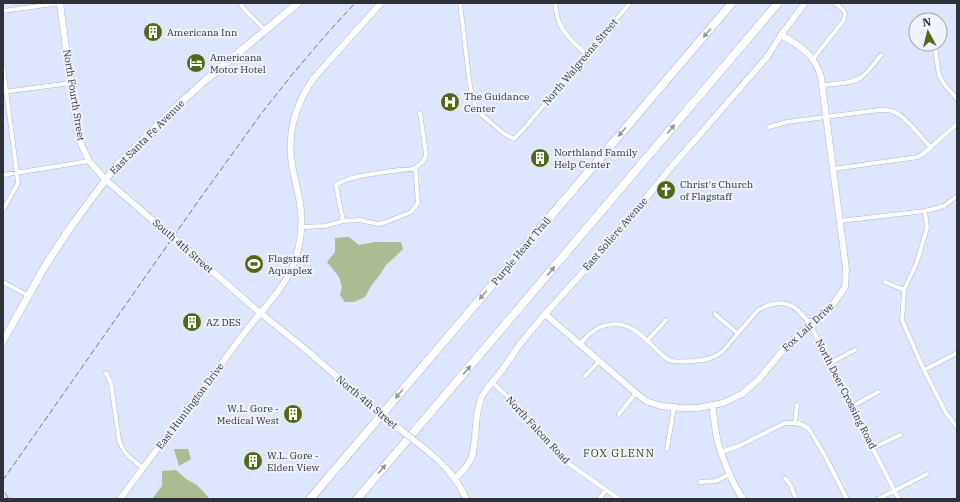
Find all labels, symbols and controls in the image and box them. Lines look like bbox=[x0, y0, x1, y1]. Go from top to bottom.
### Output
north arrow bbox=[908, 12, 948, 52]
street label: North Walgreens Street bbox=[540, 15, 621, 108]
text: N bbox=[922, 15, 932, 30]
building icon: Americana Inn bbox=[142, 21, 164, 43]
place label: Americana Inn bbox=[167, 26, 238, 39]
one-way arrow bbox=[702, 27, 711, 38]
street label: North Fourth Street bbox=[60, 48, 88, 142]
place label: Americana Motor Hotel bbox=[210, 51, 266, 76]
hotel icon: Americana Motor Hotel bbox=[185, 52, 207, 74]
place label: The Guidance Center bbox=[464, 90, 529, 115]
hospital icon: The Guidance Center bbox=[439, 91, 461, 113]
street label: East Santa Fe Avenue bbox=[107, 97, 187, 177]
one-way arrow bbox=[667, 124, 676, 135]
one-way arrow bbox=[618, 126, 627, 137]
place label: Northland Family Help Center bbox=[554, 146, 638, 171]
building icon: Northland Family Help Center bbox=[529, 147, 551, 169]
place label: Christ's Church of Flagstaff bbox=[680, 178, 753, 203]
church icon: Christ's Church of Flagstaff bbox=[655, 179, 677, 201]
street label: East Soliere Avenue bbox=[580, 195, 650, 273]
street label: Purple Heart Trail bbox=[489, 214, 553, 288]
street label: South 4th Street bbox=[150, 216, 216, 276]
place label: Flagstaff Aquaplex bbox=[268, 252, 313, 277]
sports icon: Flagstaff Aquaplex bbox=[243, 253, 265, 275]
one-way arrow bbox=[546, 265, 555, 276]
one-way arrow bbox=[479, 289, 488, 300]
street label: Fox Lair Drive bbox=[780, 300, 836, 354]
building icon: AZ DES bbox=[181, 311, 203, 333]
place label: AZ DES bbox=[206, 316, 241, 329]
street label: North Deer Crossing Road bbox=[813, 337, 879, 451]
street label: East Huntington Drive bbox=[153, 360, 227, 452]
one-way arrow bbox=[462, 365, 471, 375]
street label: North 4th Street bbox=[334, 373, 401, 432]
one-way arrow bbox=[395, 388, 404, 399]
street label: North Falcon Road bbox=[503, 394, 573, 466]
place label: W.L. Gore - Medical West bbox=[217, 402, 279, 427]
building icon: W.L. Gore - Medical West bbox=[282, 403, 304, 425]
district label: FOX GLENN bbox=[583, 446, 655, 460]
place label: W.L. Gore - Elden View bbox=[267, 449, 320, 474]
building icon: W.L. Gore - Elden View bbox=[242, 450, 264, 472]
one-way arrow bbox=[378, 464, 387, 475]

